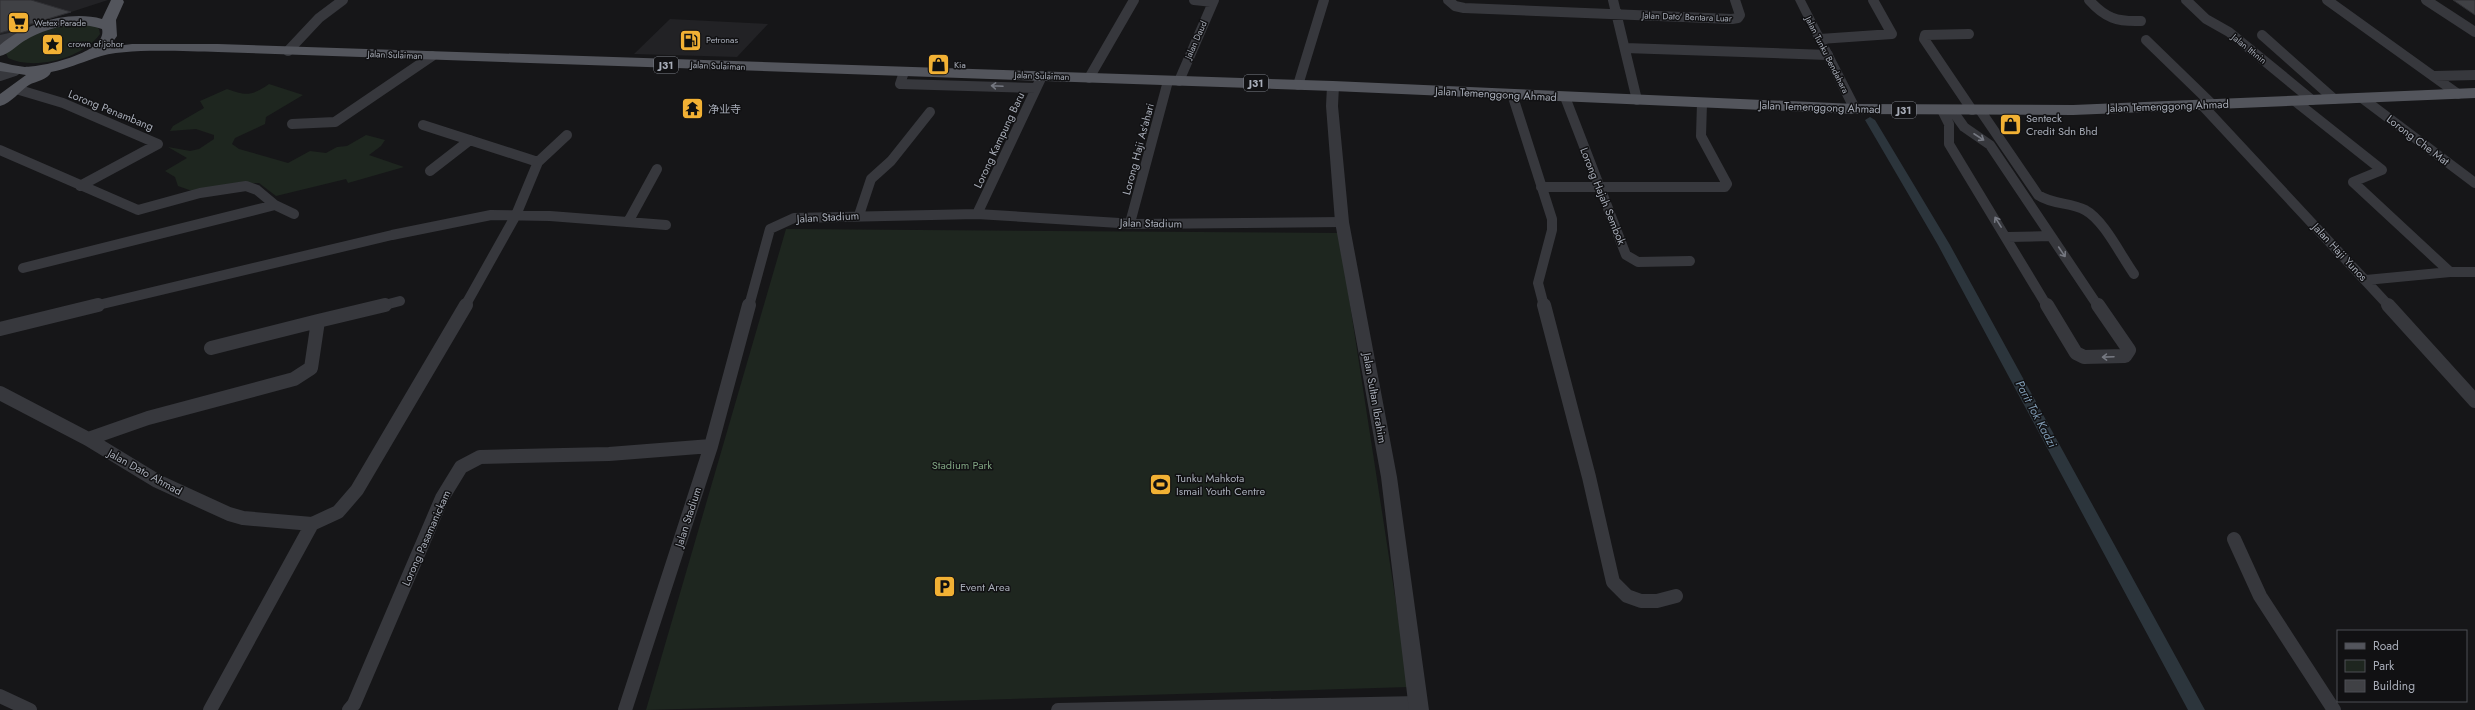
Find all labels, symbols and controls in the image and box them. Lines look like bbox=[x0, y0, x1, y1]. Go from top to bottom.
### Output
street label: Jalan Dato' Bentara Luar bbox=[1641, 8, 1733, 25]
supermarket icon: Wetex Parade bbox=[5, 10, 31, 36]
street label: Jalan Tunku Bendahara bbox=[1802, 13, 1852, 96]
place label: Wetex Parade bbox=[34, 16, 87, 29]
street label: Jalan Daud bbox=[1181, 19, 1210, 62]
fuel station icon: Petronas bbox=[678, 27, 704, 53]
street label: Jalan Ithnin bbox=[2228, 30, 2270, 67]
place icon: crown of johor bbox=[39, 31, 65, 57]
place label: Petronas bbox=[706, 33, 738, 46]
place label: crown of johor bbox=[68, 37, 125, 50]
street label: Jalan Sulaiman bbox=[366, 47, 423, 62]
shop icon: Kia bbox=[925, 52, 951, 78]
road number: J31 bbox=[654, 57, 678, 73]
street label: Jalan Sulaiman bbox=[689, 58, 746, 73]
place label: Kia bbox=[954, 58, 966, 71]
street label: Jalan Sulaiman bbox=[1013, 68, 1070, 83]
road number: J31 bbox=[1244, 75, 1268, 91]
one-way arrow bbox=[991, 82, 1004, 90]
street label: Jalan Temenggong Ahmad bbox=[1433, 83, 1557, 105]
street label: Lorong Penambang bbox=[66, 86, 156, 134]
street label: Lorong Kampung Baru bbox=[970, 89, 1028, 191]
temple icon: 净业寺 bbox=[679, 96, 705, 122]
street label: Jalan Temenggong Ahmad bbox=[2105, 96, 2229, 116]
street label: Jalan Temenggong Ahmad bbox=[1757, 97, 1881, 117]
place label: 净业寺 bbox=[708, 101, 741, 117]
street label: Lorong Haji As'ahari bbox=[1118, 101, 1158, 197]
road number: J31 bbox=[1892, 102, 1916, 118]
place label: Senteck Credit Sdn Bhd bbox=[2026, 110, 2097, 139]
shop icon: Senteck Credit Sdn Bhd bbox=[1998, 111, 2024, 137]
street label: Lorong Che Mat bbox=[2383, 111, 2453, 169]
one-way arrow bbox=[1973, 133, 1984, 141]
street label: Lorong Hajah Sembok bbox=[1576, 145, 1630, 247]
street label: Jalan Stadium bbox=[794, 207, 860, 227]
street label: Jalan Stadium bbox=[1118, 214, 1182, 232]
one-way arrow bbox=[1993, 216, 2001, 228]
street label: Jalan Haji Yunos bbox=[2307, 218, 2372, 285]
one-way arrow bbox=[2057, 246, 2066, 257]
street label: Jalan Sultan Ibrahim bbox=[1359, 350, 1391, 444]
one-way arrow bbox=[2102, 353, 2115, 360]
water label: Parit Tok Kadzi bbox=[2011, 377, 2062, 452]
street label: Jalan Dato Ahmad bbox=[103, 444, 185, 499]
park label: Stadium Park bbox=[932, 457, 992, 473]
place label: Tunku Mahkota Ismail Youth Centre bbox=[1176, 470, 1265, 499]
sports icon: Tunku Mahkota Ismail Youth Centre bbox=[1148, 471, 1174, 497]
street label: Jalan Stadium bbox=[670, 485, 705, 551]
street label: Lorong Pasamanickam bbox=[398, 488, 454, 588]
parking icon: Event Area bbox=[931, 574, 957, 600]
place label: Event Area bbox=[960, 579, 1010, 595]
legend bbox=[2337, 630, 2467, 702]
text: Road bbox=[2373, 637, 2399, 655]
text: Park bbox=[2373, 657, 2395, 675]
text: Building bbox=[2373, 677, 2415, 695]

